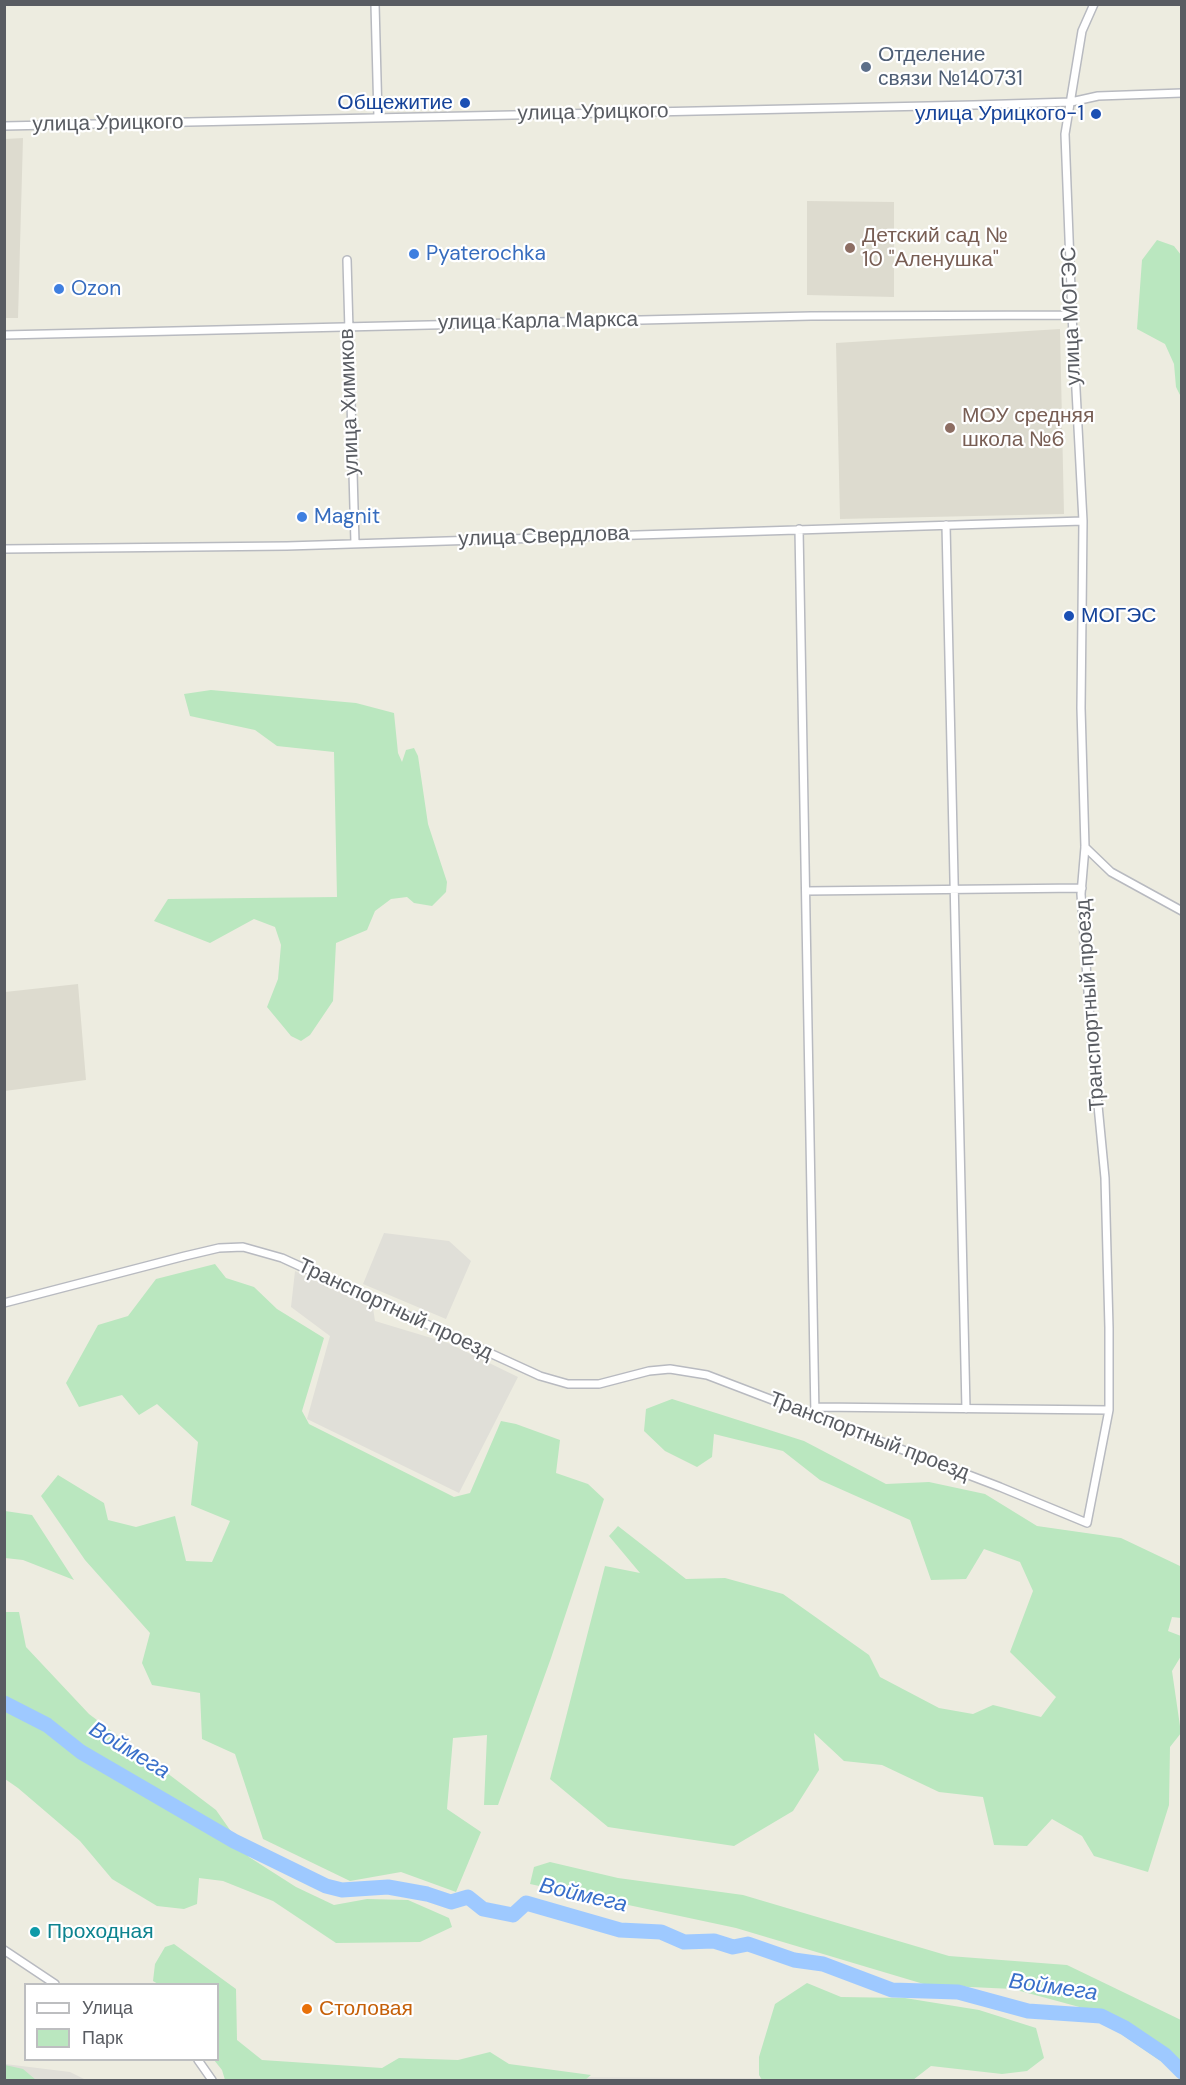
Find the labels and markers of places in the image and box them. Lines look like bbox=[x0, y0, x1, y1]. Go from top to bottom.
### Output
place label: Отделение связи №140731 bbox=[878, 42, 1023, 92]
marker: Отделение связи №140731 bbox=[859, 60, 873, 74]
place label: Общежитие bbox=[337, 90, 453, 116]
marker: Общежитие bbox=[458, 96, 472, 110]
place label: улица Урицкого-1 bbox=[915, 101, 1084, 127]
marker: улица Урицкого-1 bbox=[1089, 107, 1103, 121]
place label: Детский сад № 10 "Аленушка" bbox=[862, 223, 1008, 273]
place label: Pyaterochka bbox=[426, 241, 546, 267]
marker: Детский сад № 10 "Аленушка" bbox=[843, 241, 857, 255]
marker: Pyaterochka bbox=[407, 247, 421, 261]
place label: Ozon bbox=[71, 276, 121, 302]
marker: Ozon bbox=[52, 282, 66, 296]
place label: МОУ средняя школа №6 bbox=[962, 403, 1094, 453]
marker: МОУ средняя школа №6 bbox=[943, 421, 957, 435]
place label: Magnit bbox=[314, 504, 380, 530]
marker: Magnit bbox=[295, 510, 309, 524]
place label: МОГЭС bbox=[1081, 603, 1156, 629]
marker: МОГЭС bbox=[1062, 609, 1076, 623]
place label: Проходная bbox=[47, 1919, 154, 1945]
marker: Проходная bbox=[28, 1925, 42, 1939]
place label: Столовая bbox=[319, 1996, 413, 2022]
marker: Столовая bbox=[300, 2002, 314, 2016]

